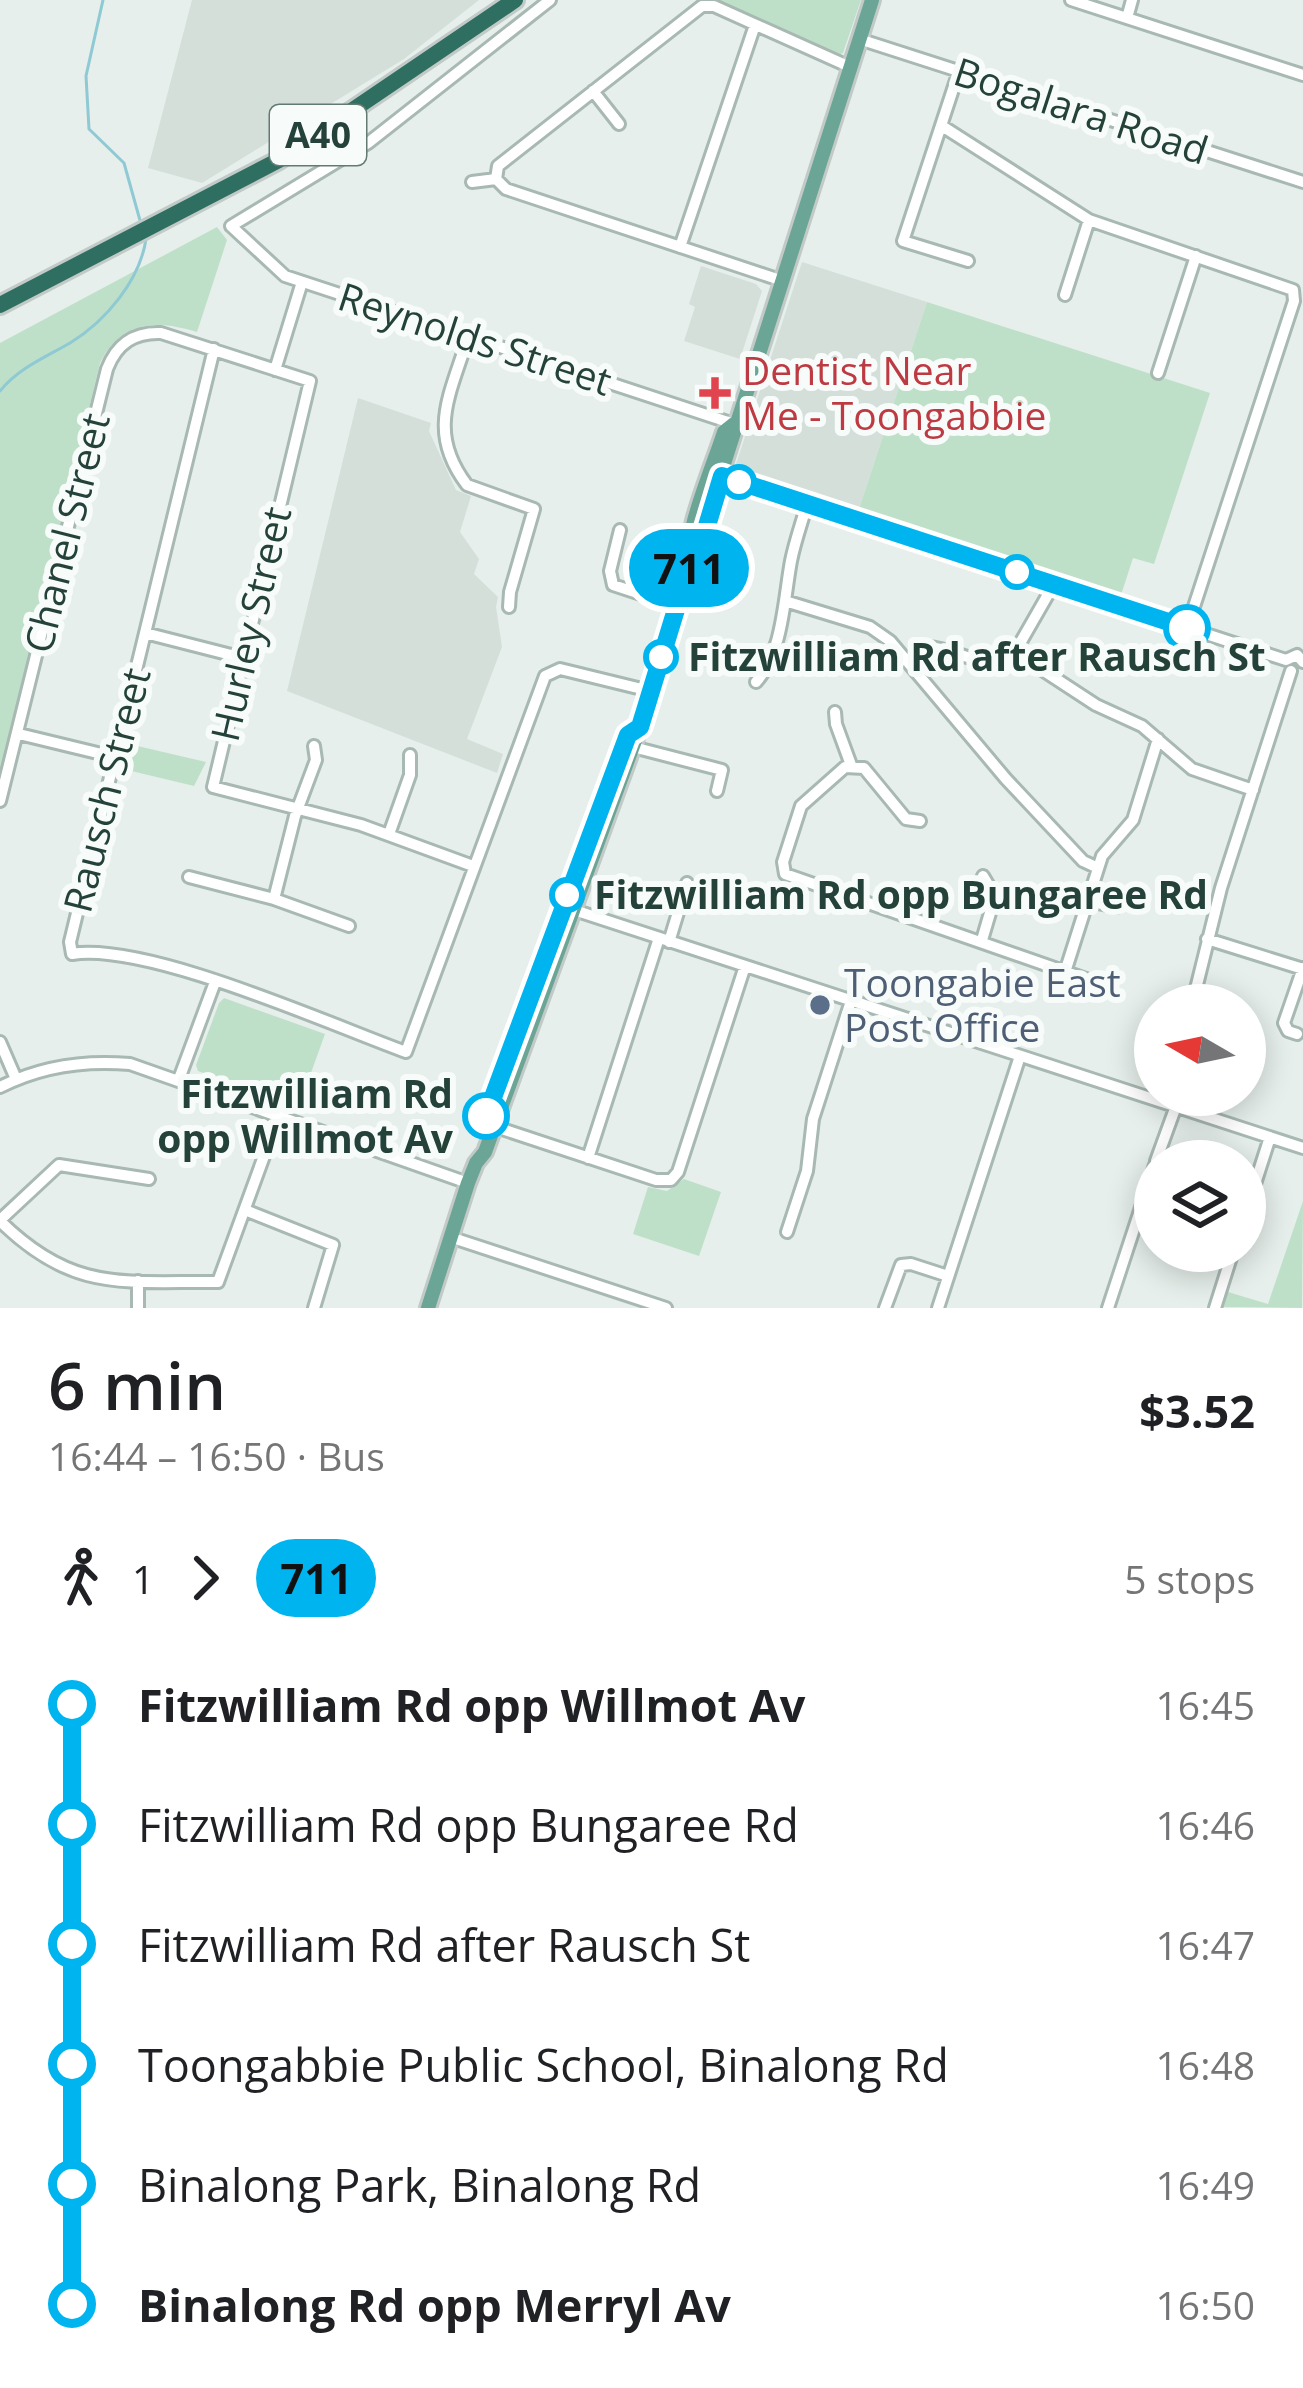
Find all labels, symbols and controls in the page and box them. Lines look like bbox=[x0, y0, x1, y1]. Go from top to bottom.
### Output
street label: Bogalara Road bbox=[948, 44, 1215, 176]
road number: A40 bbox=[270, 105, 366, 165]
street label: Reynolds Street bbox=[332, 268, 619, 407]
place label: Dentist Near Me - Toongabbie bbox=[742, 343, 1046, 441]
marker: Dentist Near Me - Toongabbie bbox=[699, 377, 731, 409]
street label: Chanel Street bbox=[10, 407, 121, 658]
unlabelled marker bbox=[723, 466, 755, 498]
street label: Hurley Street bbox=[197, 501, 302, 746]
line badge: 711 bbox=[620, 529, 758, 607]
text: 711 bbox=[653, 539, 725, 596]
unlabelled marker bbox=[1001, 556, 1033, 588]
unlabelled marker bbox=[1165, 606, 1209, 650]
place label: Fitzwilliam Rd after Rausch St bbox=[688, 629, 1266, 682]
marker: Fitzwilliam Rd after Rausch St bbox=[645, 641, 677, 673]
street label: Rausch Street bbox=[50, 662, 161, 917]
place label: Fitzwilliam Rd opp Bungaree Rd bbox=[594, 867, 1208, 920]
marker: Fitzwilliam Rd opp Bungaree Rd bbox=[551, 879, 583, 911]
place label: Toongabie East Post Office bbox=[844, 955, 1121, 1053]
north arrow bbox=[1134, 984, 1266, 1116]
map controls bbox=[1134, 984, 1266, 1272]
marker: Toongabie East Post Office bbox=[807, 992, 833, 1018]
place label: Fitzwilliam Rd opp Willmot Av bbox=[157, 1066, 454, 1164]
marker: Fitzwilliam Rd opp Willmot Av bbox=[464, 1094, 508, 1138]
button: layers bbox=[1134, 1140, 1266, 1272]
text: 6 min bbox=[48, 1339, 226, 1429]
text: $3.52 bbox=[1139, 1380, 1255, 1441]
text: 16:44 – 16:50 · Bus bbox=[48, 1429, 385, 1482]
icon: walk bbox=[48, 1545, 114, 1611]
icon: forward bbox=[172, 1545, 238, 1611]
text: 711 bbox=[280, 1549, 352, 1606]
text: 1 bbox=[132, 1552, 154, 1605]
text: 5 stops bbox=[1124, 1552, 1255, 1605]
text: Fitzwilliam Rd opp Willmot Av bbox=[138, 1674, 805, 1735]
text: 16:45 bbox=[1156, 1678, 1255, 1731]
text: Fitzwilliam Rd opp Bungaree Rd bbox=[138, 1794, 799, 1855]
text: 16:46 bbox=[1156, 1798, 1255, 1851]
text: Fitzwilliam Rd after Rausch St bbox=[138, 1914, 750, 1975]
text: 16:47 bbox=[1156, 1918, 1255, 1971]
text: Toongabbie Public School, Binalong Rd bbox=[138, 2034, 949, 2095]
text: 16:48 bbox=[1156, 2038, 1255, 2091]
text: Binalong Park, Binalong Rd bbox=[138, 2154, 701, 2215]
text: 16:49 bbox=[1156, 2158, 1255, 2211]
text: Binalong Rd opp Merryl Av bbox=[138, 2274, 731, 2335]
text: 16:50 bbox=[1156, 2278, 1255, 2331]

